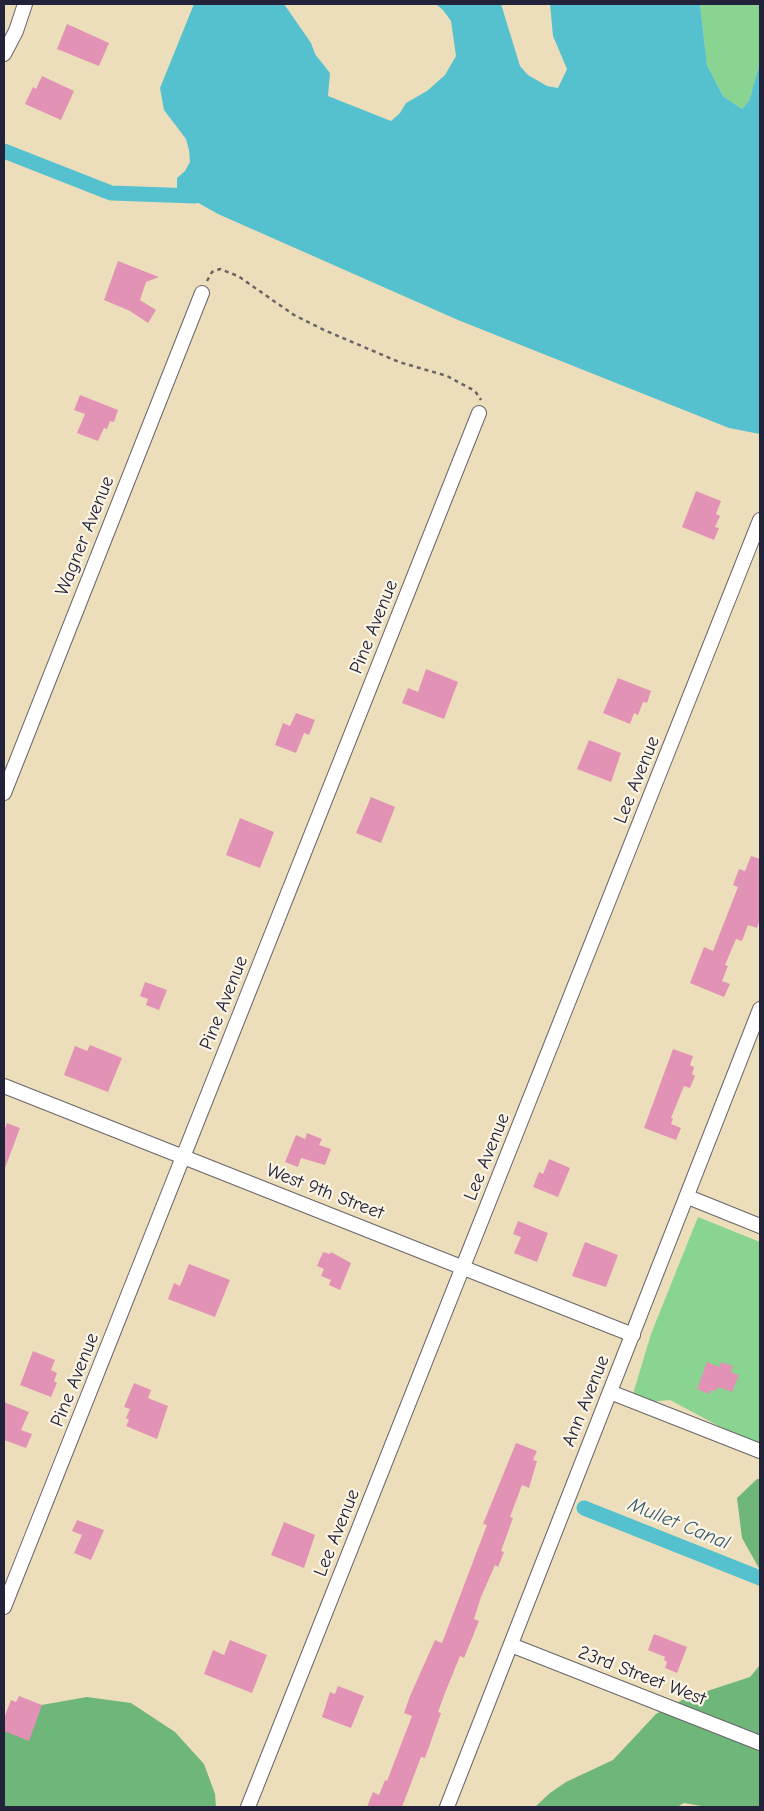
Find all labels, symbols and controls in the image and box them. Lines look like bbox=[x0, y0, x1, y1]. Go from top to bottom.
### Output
street label: Wagner Avenue bbox=[51, 473, 119, 599]
street label: Pine Avenue bbox=[345, 577, 403, 677]
street label: Lee Avenue bbox=[609, 733, 665, 827]
street label: Pine Avenue bbox=[195, 953, 253, 1053]
street label: Lee Avenue bbox=[459, 1110, 515, 1204]
street label: West 9th Street bbox=[263, 1159, 387, 1225]
street label: Pine Avenue bbox=[46, 1330, 104, 1430]
street label: Ann Avenue bbox=[557, 1352, 615, 1450]
street label: Lee Avenue bbox=[309, 1486, 365, 1580]
water label: Mullet Canal bbox=[625, 1493, 733, 1555]
street label: 23rd Street West bbox=[575, 1641, 709, 1711]

